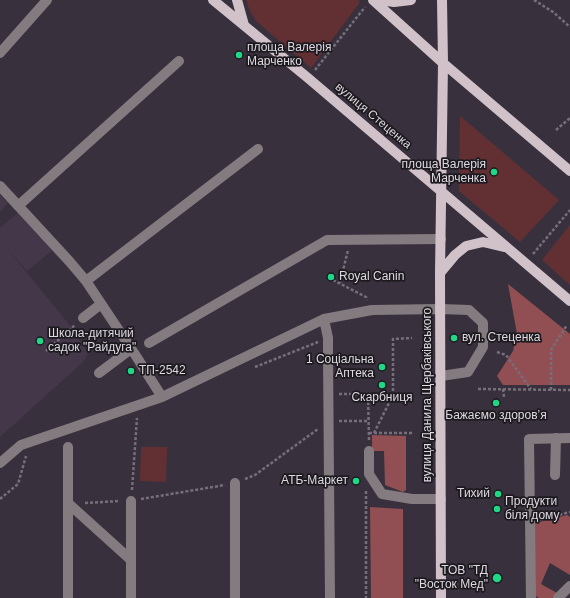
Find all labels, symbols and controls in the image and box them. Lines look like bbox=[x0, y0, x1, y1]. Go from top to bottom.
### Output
place label: площа Валерія Марченко bbox=[247, 41, 331, 69]
marker: площа Валерія Марченко bbox=[234, 50, 244, 60]
street label: вулиця Стеценка bbox=[332, 80, 414, 152]
place label: площа Валерія Марченка bbox=[402, 158, 486, 186]
marker: площа Валерія Марченка bbox=[489, 167, 499, 177]
place label: Royal Canin bbox=[339, 270, 404, 284]
marker: Royal Canin bbox=[326, 272, 336, 282]
street label: вулиця Данила Щербаківського bbox=[421, 308, 435, 482]
place label: Школа-дитячий садок "Райдуга" bbox=[48, 327, 136, 355]
place label: вул. Стеценка bbox=[462, 331, 540, 345]
marker: вул. Стеценка bbox=[449, 333, 459, 343]
marker: Школа-дитячий садок "Райдуга" bbox=[35, 336, 45, 346]
place label: 1 Соціальна Аптека bbox=[306, 353, 374, 381]
marker: 1 Соціальна Аптека bbox=[377, 362, 387, 372]
place label: ТП-2542 bbox=[139, 364, 186, 378]
marker: ТП-2542 bbox=[126, 366, 136, 376]
marker: Скарбниця bbox=[377, 380, 387, 390]
place label: Скарбниця bbox=[351, 391, 413, 405]
marker: Бажаємо здоровʼя bbox=[491, 398, 501, 408]
place label: Бажаємо здоровʼя bbox=[445, 409, 547, 423]
place label: АТБ-Маркет bbox=[281, 474, 348, 488]
marker: АТБ-Маркет bbox=[351, 476, 361, 486]
place label: Тихий bbox=[457, 487, 490, 501]
marker: Тихий bbox=[493, 489, 503, 499]
place label: Продукти біля дому bbox=[505, 495, 559, 523]
marker: Продукти біля дому bbox=[492, 504, 502, 514]
place label: ТОВ "ТД "Восток Мед" bbox=[415, 564, 488, 592]
marker: ТОВ "ТД "Восток Мед" bbox=[491, 572, 503, 584]

